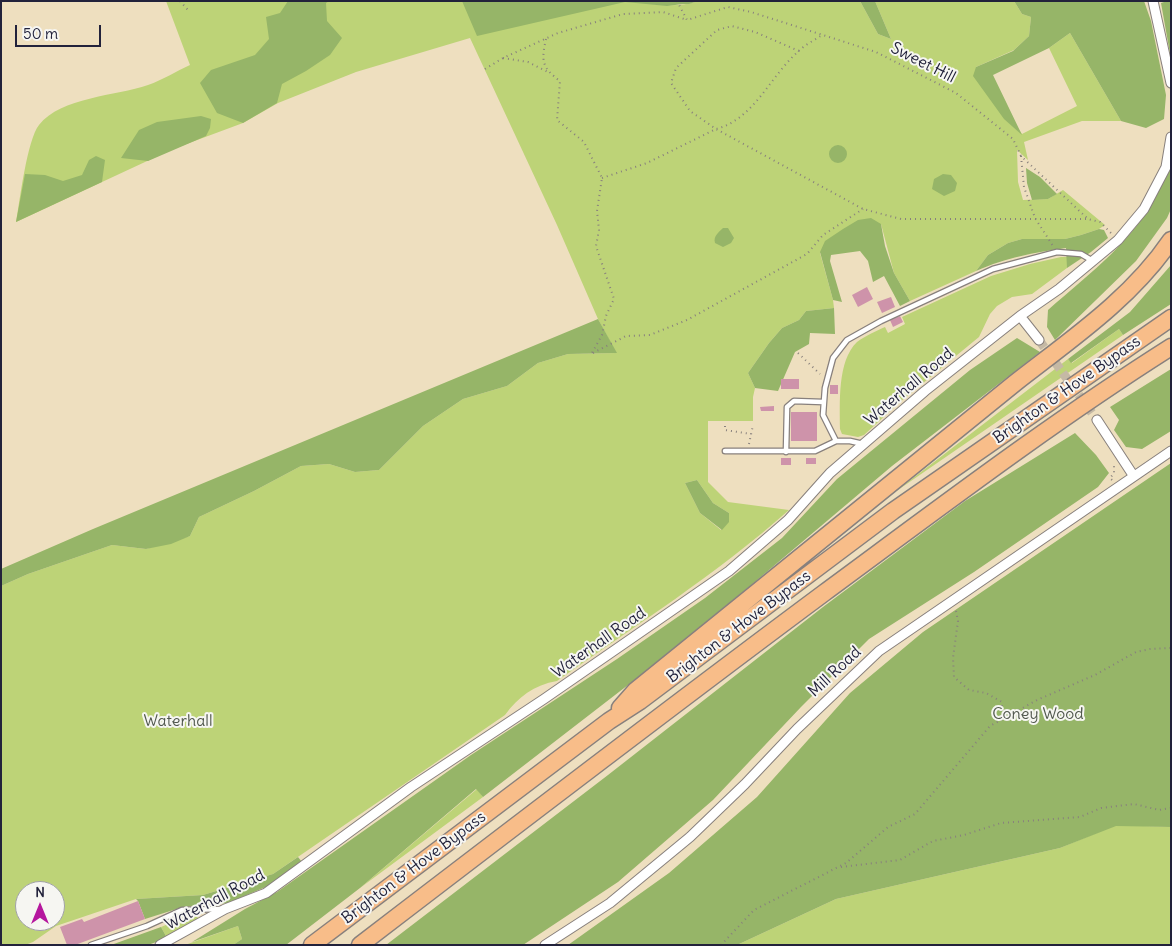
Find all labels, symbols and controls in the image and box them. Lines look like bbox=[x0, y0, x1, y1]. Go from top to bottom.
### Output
scale bar bbox=[18, 15, 104, 47]
text: 50 m bbox=[23, 24, 58, 43]
street label: Sweet Hill bbox=[887, 39, 959, 87]
street label: Brighton & Hove Bypass bbox=[990, 332, 1144, 448]
street label: Waterhall Road bbox=[861, 344, 957, 430]
street label: Brighton & Hove Bypass bbox=[663, 567, 815, 687]
street label: Waterhall Road bbox=[548, 603, 650, 683]
street label: Mill Road bbox=[805, 643, 865, 701]
park label: Coney Wood bbox=[992, 704, 1084, 724]
park label: Waterhall bbox=[143, 711, 213, 731]
street label: Brighton & Hove Bypass bbox=[338, 808, 490, 928]
street label: Waterhall Road bbox=[162, 866, 268, 934]
north arrow bbox=[15, 881, 65, 931]
text: N bbox=[35, 883, 45, 901]

